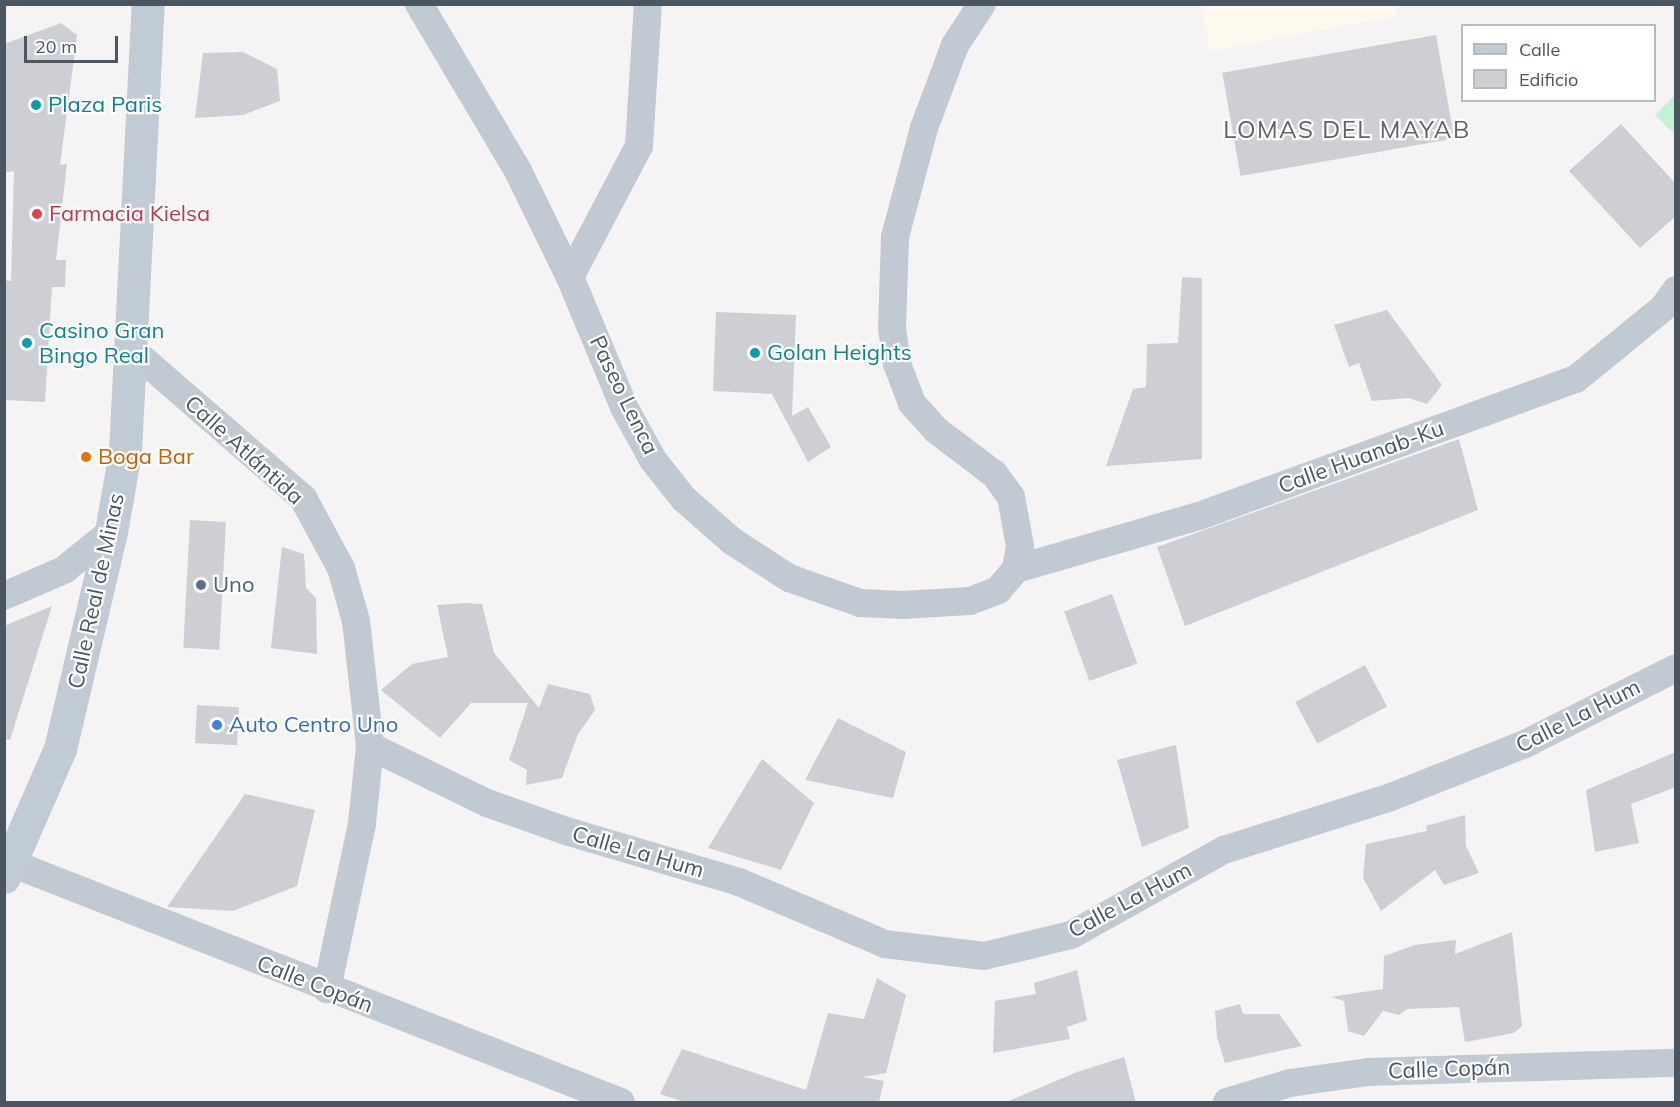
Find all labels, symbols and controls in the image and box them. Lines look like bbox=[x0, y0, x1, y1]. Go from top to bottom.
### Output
scale bar bbox=[27, 24, 122, 62]
legend bbox=[1461, 24, 1656, 102]
text: 20 m bbox=[35, 35, 77, 58]
text: Calle bbox=[1519, 38, 1560, 61]
text: Edificio bbox=[1519, 68, 1578, 91]
place label: Plaza Paris bbox=[48, 92, 162, 118]
marker: Plaza Paris bbox=[29, 98, 43, 112]
district label: LOMAS DEL MAYAB bbox=[1223, 116, 1471, 144]
place label: Farmacia Kielsa bbox=[49, 201, 210, 227]
marker: Farmacia Kielsa bbox=[30, 207, 44, 221]
place label: Casino Gran Bingo Real bbox=[39, 317, 164, 368]
street label: Paseo Lenca bbox=[584, 331, 664, 459]
marker: Casino Gran Bingo Real bbox=[20, 336, 34, 350]
place label: Golan Heights bbox=[767, 340, 912, 366]
marker: Golan Heights bbox=[748, 346, 762, 360]
street label: Calle Atlántida bbox=[179, 390, 309, 510]
street label: Calle Huanab-Ku bbox=[1275, 415, 1447, 499]
place label: Boga Bar bbox=[98, 444, 194, 470]
marker: Boga Bar bbox=[79, 450, 93, 464]
street label: Calle Real de Minas bbox=[62, 491, 130, 691]
place label: Uno bbox=[213, 572, 255, 598]
marker: Uno bbox=[194, 578, 208, 592]
street label: Calle La Hum bbox=[1511, 673, 1645, 759]
place label: Auto Centro Uno bbox=[229, 712, 398, 738]
marker: Auto Centro Uno bbox=[210, 718, 224, 732]
street label: Calle La Hum bbox=[569, 821, 707, 883]
street label: Calle La Hum bbox=[1064, 856, 1196, 944]
street label: Calle Copán bbox=[253, 950, 377, 1018]
street label: Calle Copán bbox=[1387, 1054, 1511, 1084]

